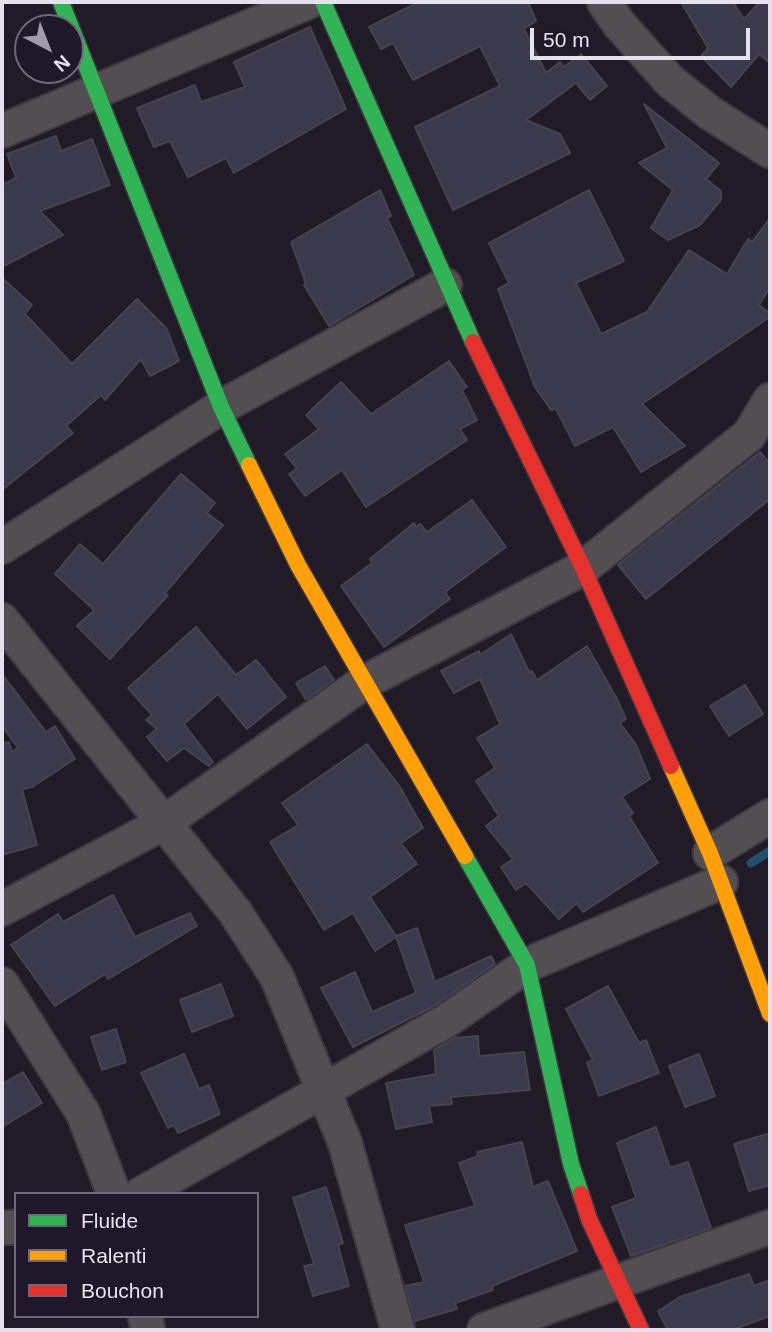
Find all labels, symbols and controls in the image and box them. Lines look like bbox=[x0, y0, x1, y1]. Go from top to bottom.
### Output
north arrow bbox=[14, 14, 84, 84]
scale bar bbox=[534, 14, 754, 58]
text: 50 m bbox=[543, 28, 590, 51]
text: N bbox=[50, 51, 74, 76]
legend bbox=[14, 1192, 259, 1318]
text: Fluide bbox=[81, 1209, 138, 1232]
text: Ralenti bbox=[81, 1244, 146, 1267]
text: Bouchon bbox=[81, 1279, 164, 1302]

